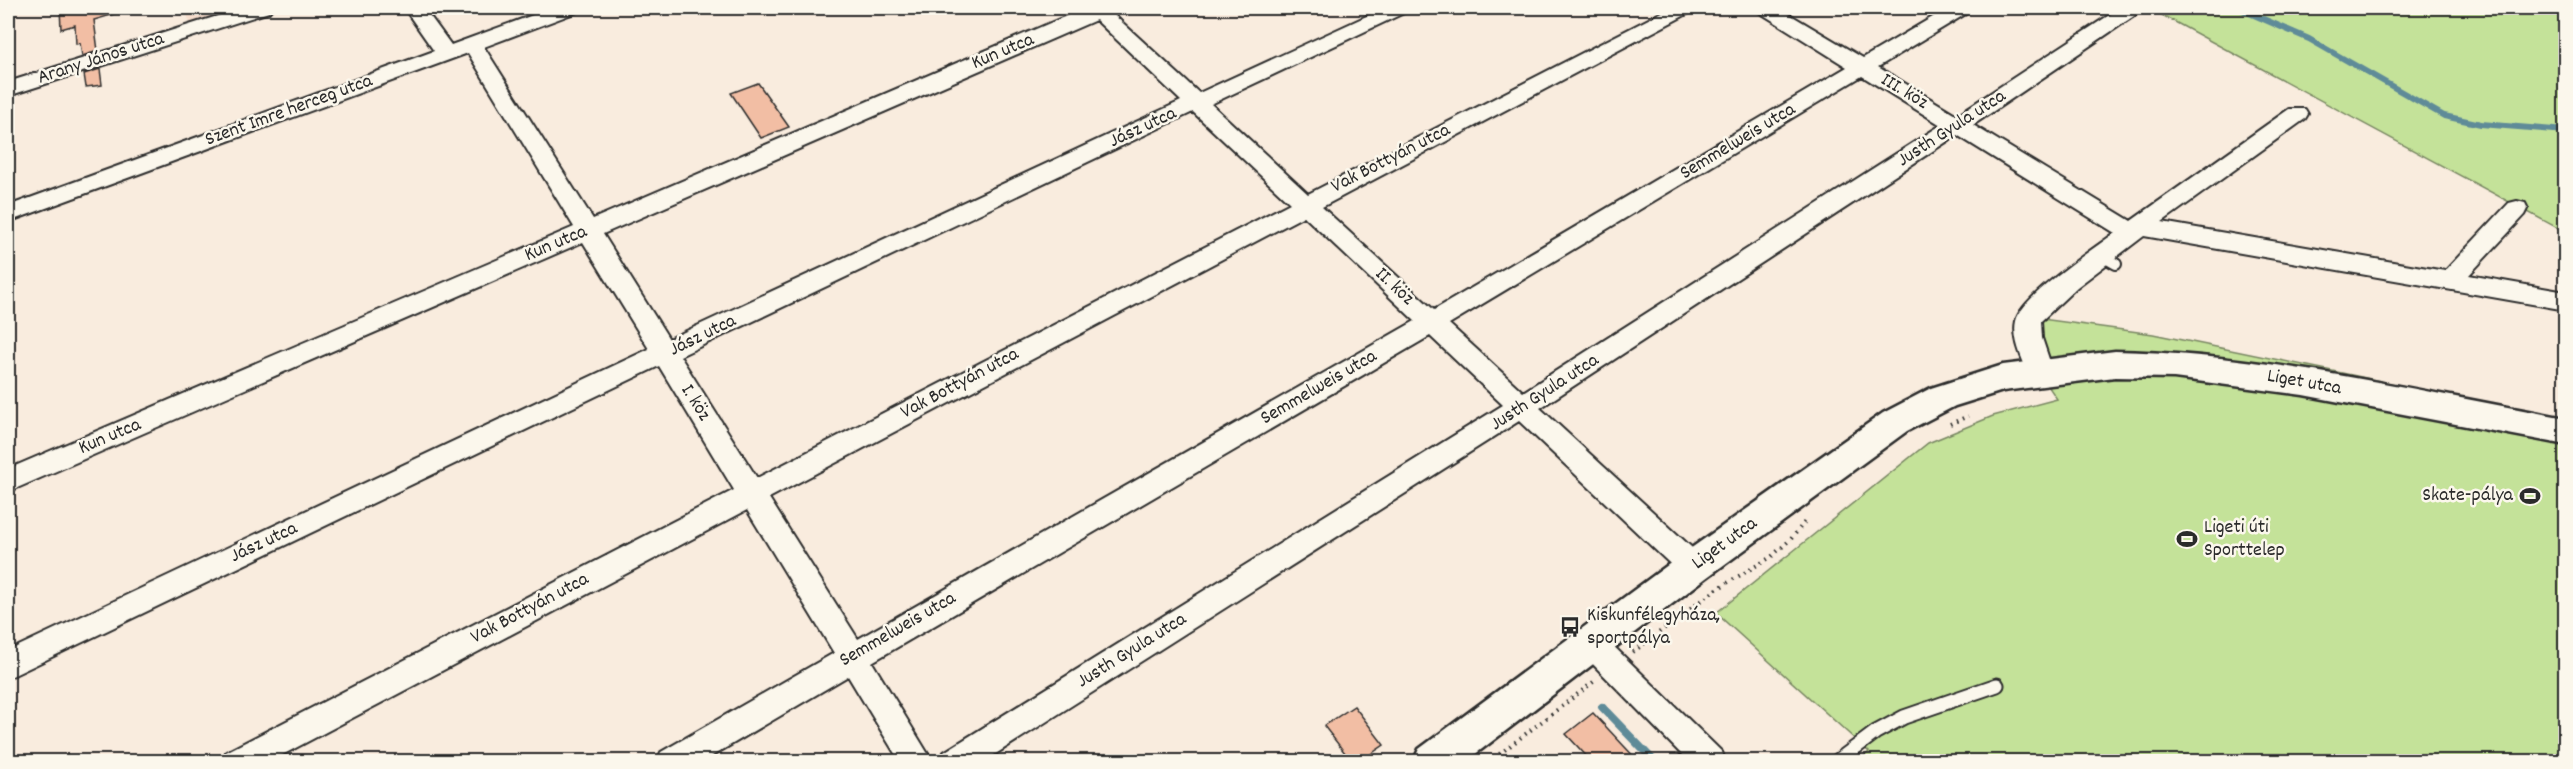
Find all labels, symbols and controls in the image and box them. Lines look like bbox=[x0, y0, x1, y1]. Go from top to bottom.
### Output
street label: Arany János utca bbox=[34, 25, 168, 93]
street label: Kun utca bbox=[968, 26, 1039, 78]
street label: III. köz bbox=[1875, 67, 1933, 117]
street label: Szent Imre herceg utca bbox=[201, 68, 377, 154]
street label: Justh Gyula utca bbox=[1892, 83, 2012, 175]
street label: Semmelweis utca bbox=[1675, 96, 1802, 188]
street label: Jász utca bbox=[1105, 100, 1182, 156]
street label: Vak Bottyán utca bbox=[1327, 117, 1456, 201]
street label: Kun utca bbox=[521, 218, 592, 270]
street label: II. köz bbox=[1368, 261, 1420, 313]
street label: Jász utca bbox=[665, 308, 742, 364]
street label: Vak Bottyán utca bbox=[896, 341, 1025, 427]
street label: Semmelweis utca bbox=[1256, 343, 1383, 433]
street label: Justh Gyula utca bbox=[1485, 347, 1605, 439]
street label: Liget utca bbox=[2265, 363, 2344, 403]
street label: I. köz bbox=[673, 379, 717, 427]
street label: Kun utca bbox=[75, 411, 146, 463]
place label: Skate-pálya bbox=[2422, 482, 2514, 510]
sports icon: Skate-pálya bbox=[2518, 484, 2542, 508]
street label: Liget utca bbox=[1687, 510, 1764, 577]
place label: Ligeti úti Sporttelep bbox=[2204, 514, 2285, 565]
street label: Jász utca bbox=[226, 515, 303, 571]
sports icon: Ligeti úti Sporttelep bbox=[2175, 527, 2199, 551]
street label: Vak Bottyán utca bbox=[466, 566, 595, 652]
street label: Semmelweis utca bbox=[835, 585, 962, 675]
place label: Kiskunfélegyháza, sportpálya bbox=[1587, 602, 1720, 653]
street label: Justh Gyula utca bbox=[1072, 606, 1193, 696]
bus stop icon: Kiskunfélegyháza, sportpálya bbox=[1558, 615, 1582, 639]

